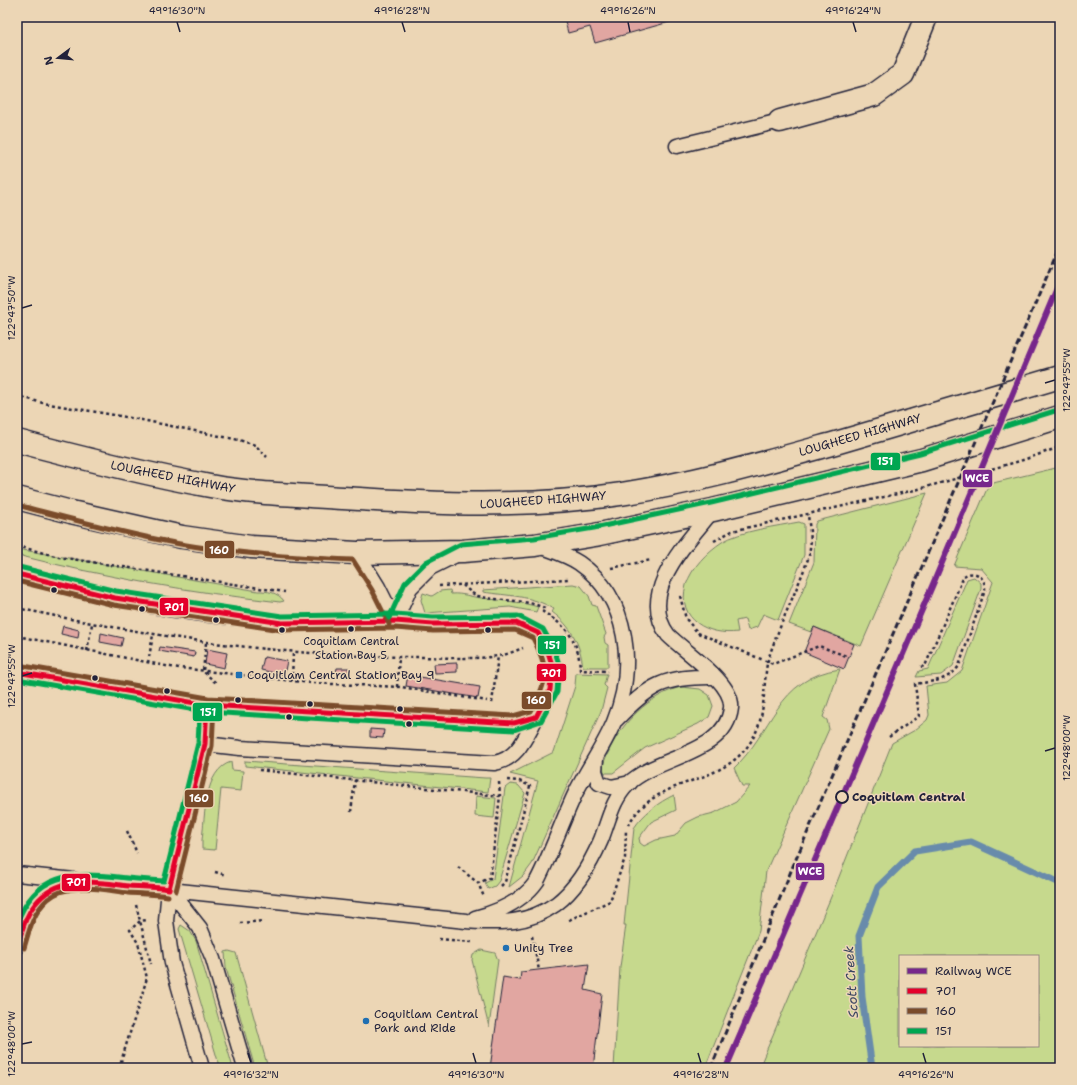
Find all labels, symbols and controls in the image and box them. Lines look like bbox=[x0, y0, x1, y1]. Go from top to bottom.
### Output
text: 49°16'30"N bbox=[149, 4, 205, 17]
text: 49°16'28"N bbox=[374, 4, 430, 17]
text: 49°16'26"N bbox=[600, 4, 656, 17]
text: 49°16'24"N bbox=[825, 4, 881, 17]
north arrow bbox=[38, 38, 78, 78]
text: N bbox=[40, 54, 57, 67]
text: 122°47'50"W bbox=[5, 275, 18, 341]
text: 122°47'55"W bbox=[1060, 348, 1073, 412]
street label: LOUGHEED HIGHWAY bbox=[797, 410, 924, 460]
line badge: 151 bbox=[870, 452, 901, 471]
text: 151 bbox=[877, 454, 893, 469]
street label: LOUGHEED HIGHWAY bbox=[109, 457, 237, 497]
line badge: WCE bbox=[962, 469, 993, 488]
text: WCE bbox=[965, 471, 989, 486]
street label: LOUGHEED HIGHWAY bbox=[479, 488, 608, 512]
line badge: 160 bbox=[204, 540, 235, 559]
text: 160 bbox=[209, 543, 229, 558]
unlabelled marker bbox=[49, 585, 59, 595]
line badge: 701 bbox=[159, 597, 189, 616]
text: 701 bbox=[164, 600, 184, 615]
unlabelled marker bbox=[137, 604, 147, 614]
unlabelled marker bbox=[211, 615, 221, 625]
marker: Coquitlam Central Station Bay 5 bbox=[346, 624, 356, 634]
unlabelled marker bbox=[277, 625, 287, 635]
unlabelled marker bbox=[483, 625, 493, 635]
place label: Coquitlam Central Station Bay 5 bbox=[303, 634, 399, 663]
line badge: 151 bbox=[537, 635, 567, 655]
text: 151 bbox=[544, 638, 560, 653]
text: 122°47'55"W bbox=[5, 644, 18, 708]
line badge: 701 bbox=[536, 663, 567, 682]
text: 701 bbox=[541, 666, 561, 681]
place label: Coquitlam Central Station Bay 9 bbox=[247, 667, 435, 683]
marker: Coquitlam Central Station Bay 9 bbox=[234, 670, 244, 680]
unlabelled marker bbox=[90, 673, 100, 683]
unlabelled marker bbox=[162, 686, 172, 696]
line badge: 160 bbox=[521, 691, 552, 710]
text: 160 bbox=[526, 693, 546, 708]
unlabelled marker bbox=[233, 695, 243, 705]
unlabelled marker bbox=[305, 699, 315, 709]
line badge: 151 bbox=[192, 702, 223, 722]
unlabelled marker bbox=[395, 704, 405, 714]
text: 151 bbox=[200, 705, 216, 720]
unlabelled marker bbox=[284, 712, 294, 722]
text: 122°48'00"W bbox=[1060, 715, 1073, 781]
unlabelled marker bbox=[404, 719, 414, 729]
line badge: 160 bbox=[184, 789, 214, 808]
place label: Coquitlam Central bbox=[852, 789, 965, 805]
marker: Coquitlam Central bbox=[835, 790, 849, 804]
text: 160 bbox=[189, 791, 209, 806]
line badge: WCE bbox=[795, 862, 825, 881]
text: WCE bbox=[798, 864, 822, 879]
line badge: 701 bbox=[61, 873, 91, 892]
text: 701 bbox=[66, 875, 86, 890]
place label: Unity Tree bbox=[514, 940, 573, 956]
marker: Unity Tree bbox=[501, 943, 511, 953]
water label: Scott Creek bbox=[840, 945, 862, 1019]
legend bbox=[899, 955, 1039, 1047]
text: Railway WCE bbox=[935, 963, 1012, 979]
text: 701 bbox=[935, 983, 956, 999]
text: 160 bbox=[935, 1003, 956, 1019]
place label: Coquitlam Central Park and Ride bbox=[374, 1006, 478, 1036]
text: 122°48'00"W bbox=[5, 1011, 18, 1077]
marker: Coquitlam Central Park and Ride bbox=[361, 1016, 371, 1026]
text: 151 bbox=[935, 1023, 952, 1039]
text: 49°16'32"N bbox=[223, 1068, 279, 1081]
text: 49°16'30"N bbox=[448, 1068, 504, 1081]
text: 49°16'28"N bbox=[673, 1068, 729, 1081]
text: 49°16'26"N bbox=[898, 1068, 954, 1081]

